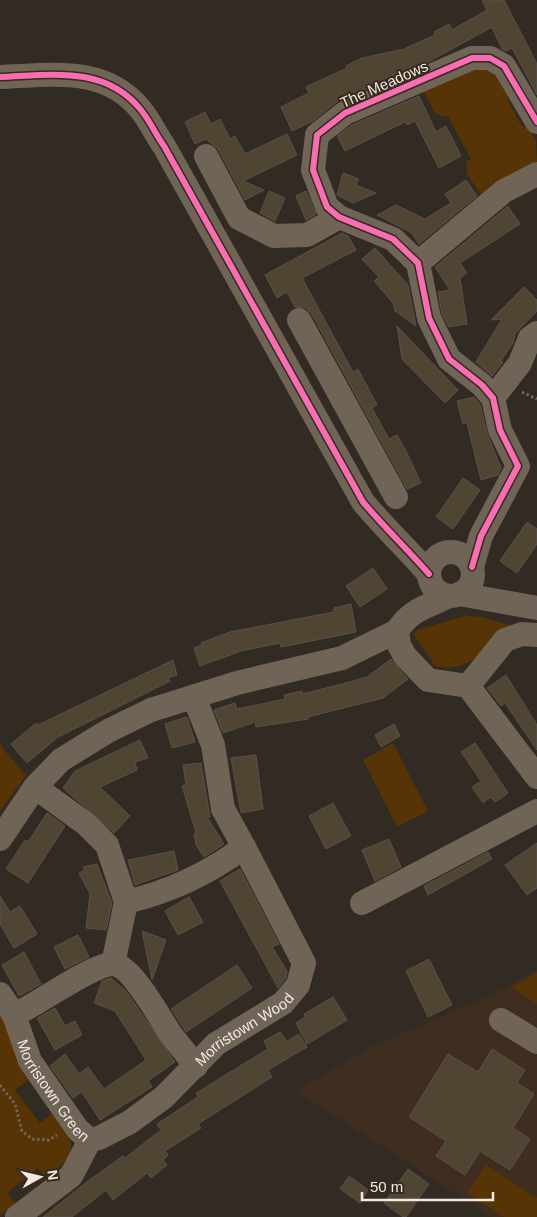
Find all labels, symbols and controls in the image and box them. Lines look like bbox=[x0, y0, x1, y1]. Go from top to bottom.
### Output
street label: The Meadows bbox=[338, 57, 430, 111]
street label: Morristown Wood bbox=[191, 989, 297, 1069]
street label: Morristown Green bbox=[15, 1037, 93, 1145]
north arrow bbox=[15, 1152, 65, 1202]
text: N bbox=[44, 1169, 62, 1181]
scale bar bbox=[362, 1170, 493, 1202]
text: 50 m bbox=[370, 1178, 403, 1195]

